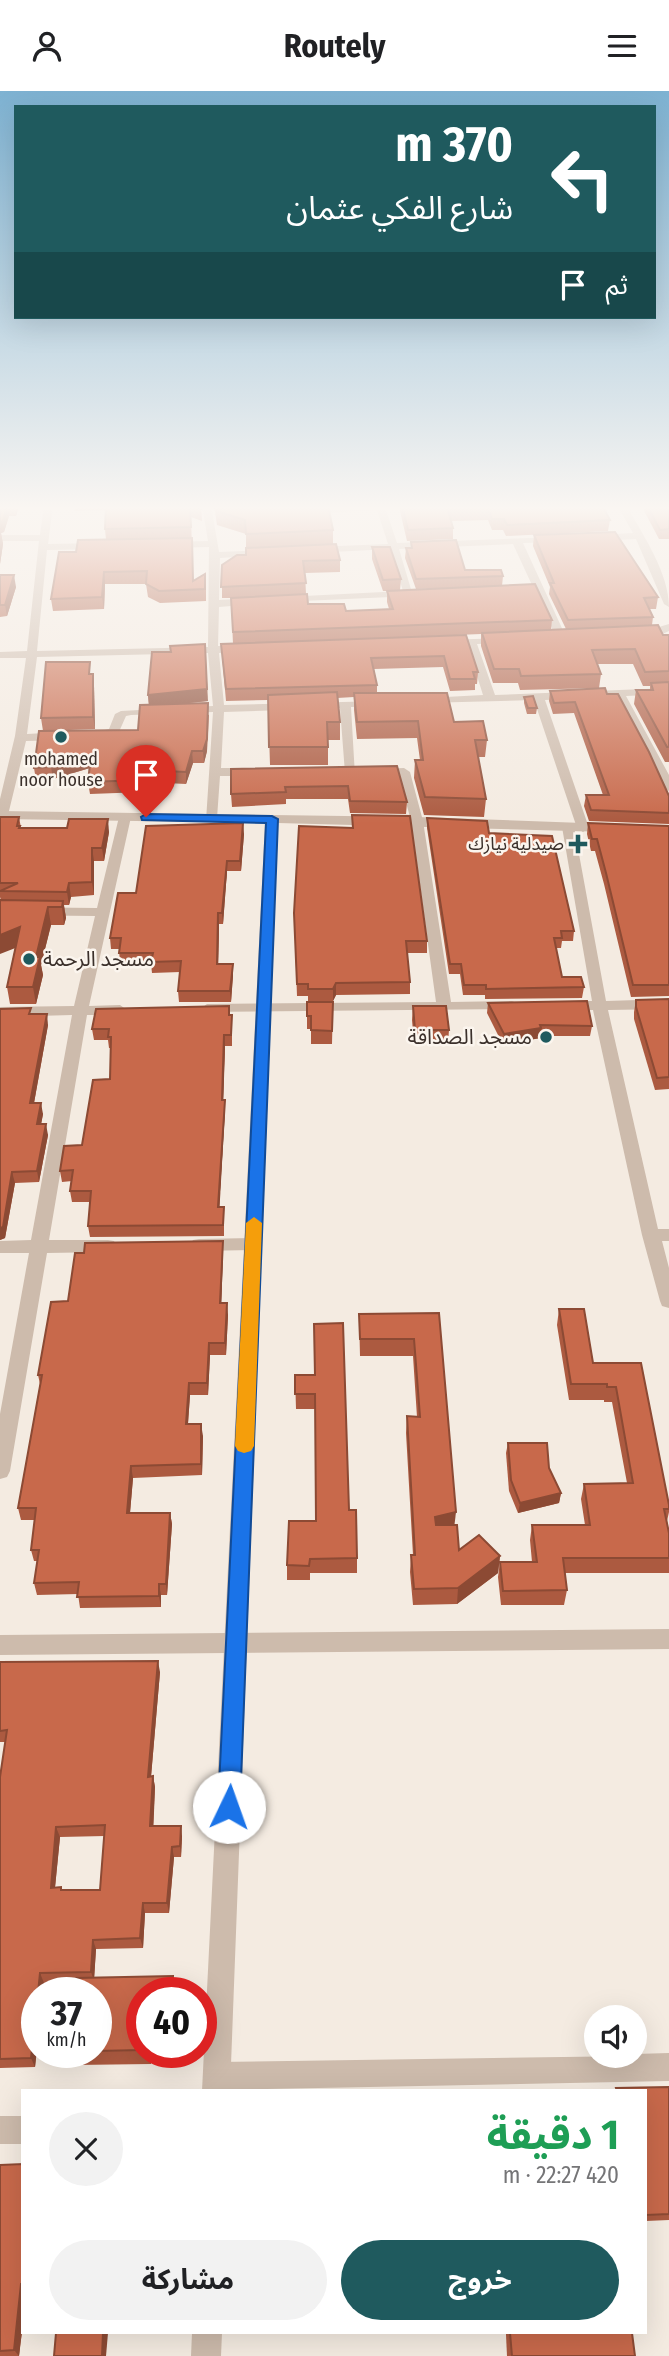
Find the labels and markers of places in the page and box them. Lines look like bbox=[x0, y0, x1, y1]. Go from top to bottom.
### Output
marker: mohamed noor house bbox=[53, 729, 69, 745]
pin bbox=[116, 745, 176, 817]
place label: mohamed noor house bbox=[19, 748, 103, 791]
place label: صيدلية نيازك bbox=[468, 833, 564, 855]
marker: صيدلية نيازك bbox=[570, 836, 586, 852]
place label: مسجد الرحمة bbox=[43, 946, 154, 972]
marker: مسجد الرحمة bbox=[21, 951, 37, 967]
place label: مسجد الصداقة bbox=[407, 1024, 532, 1050]
marker: مسجد الصداقة bbox=[538, 1029, 554, 1045]

